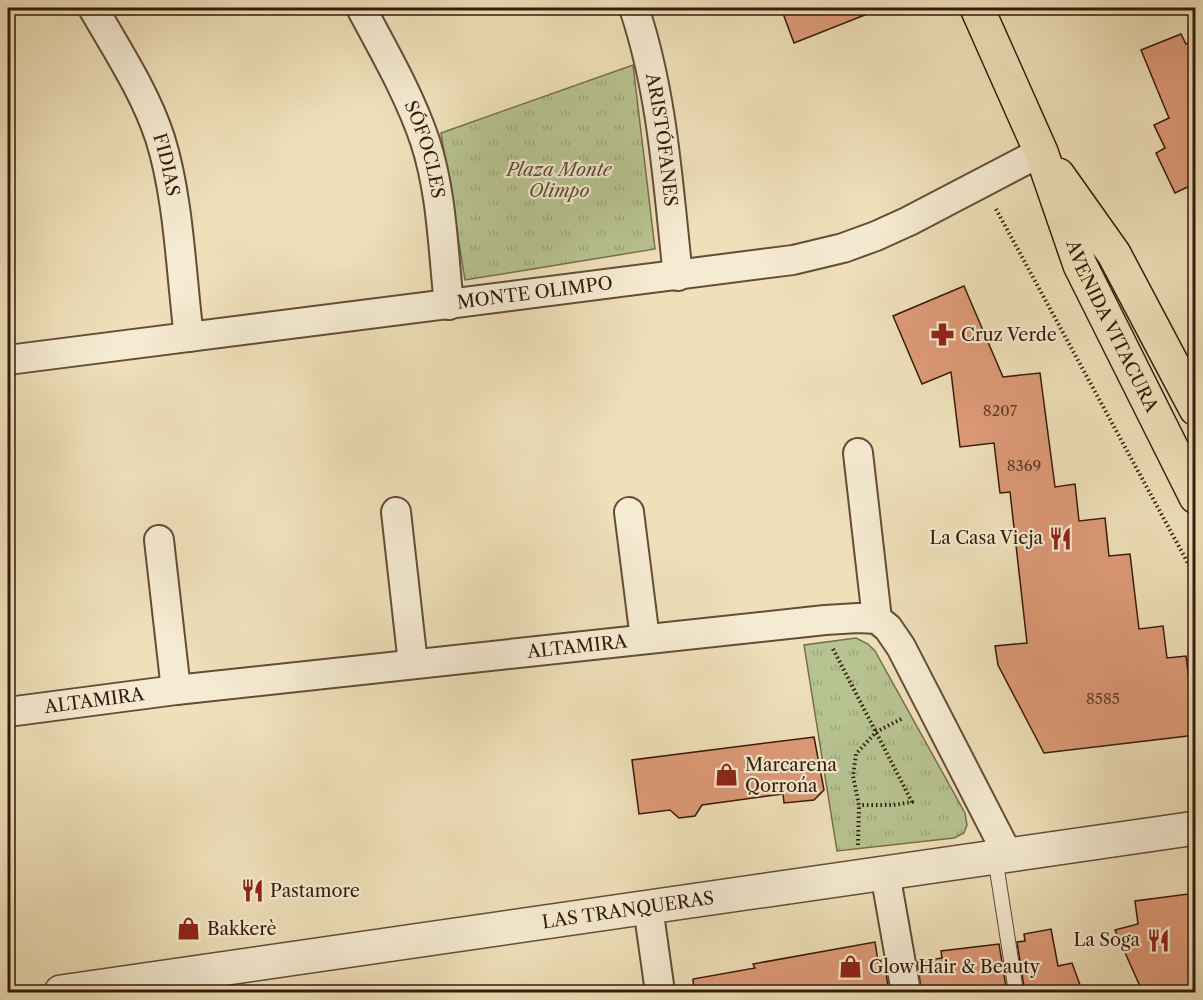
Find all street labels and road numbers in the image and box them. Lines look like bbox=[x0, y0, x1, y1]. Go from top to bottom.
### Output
street label: ARISTÓFANES bbox=[641, 70, 682, 208]
street label: SÓFOCLES bbox=[399, 97, 449, 200]
street label: FIDIAS bbox=[148, 130, 184, 198]
street label: AVENIDA VITACURA bbox=[1061, 236, 1163, 417]
street label: MONTE OLIMPO bbox=[456, 272, 614, 314]
street label: ALTAMIRA bbox=[525, 630, 629, 663]
street label: ALTAMIRA bbox=[42, 683, 146, 718]
street label: LAS TRANQUERAS bbox=[541, 887, 716, 933]

